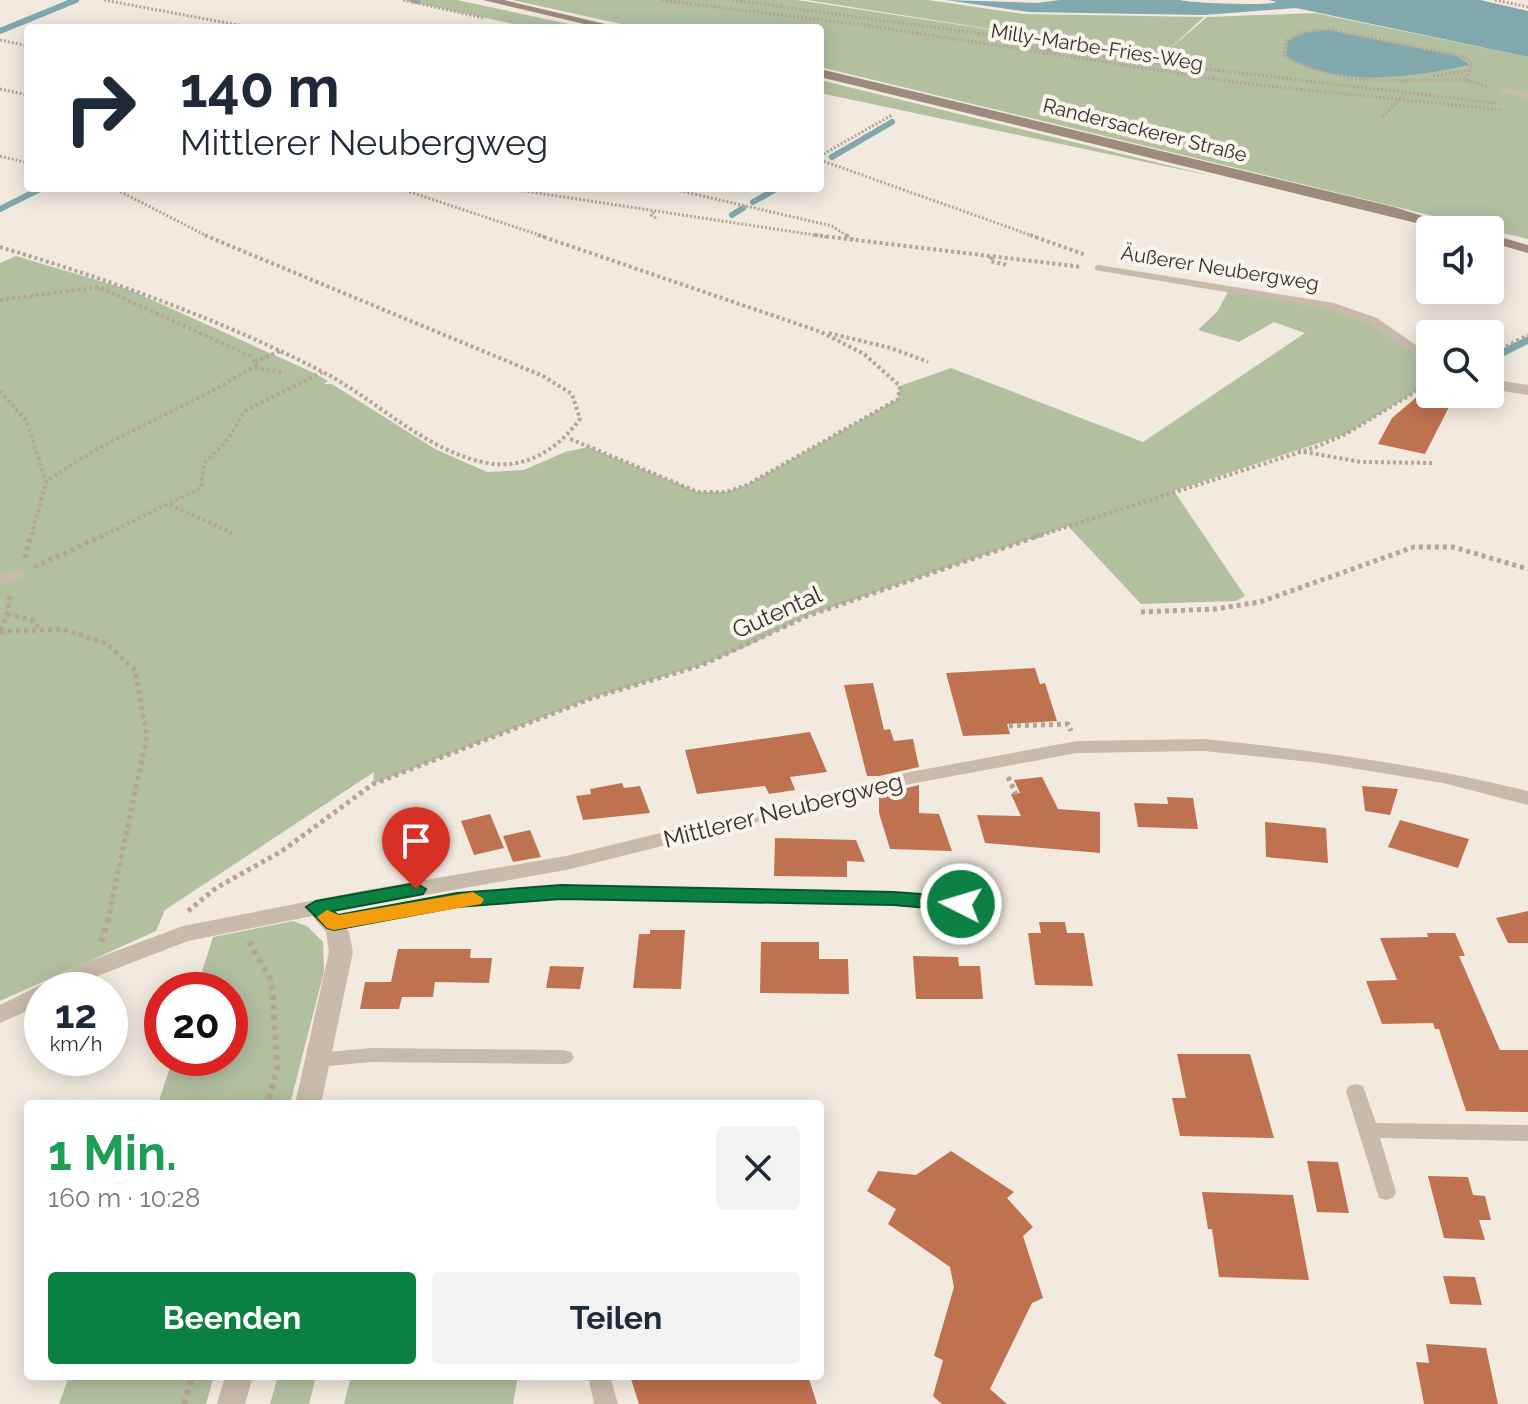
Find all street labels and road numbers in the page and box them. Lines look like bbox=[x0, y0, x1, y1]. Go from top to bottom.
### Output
street label: Milly-Marbe-Fries-Weg bbox=[989, 18, 1205, 76]
street label: Randersackerer Straße bbox=[1041, 93, 1250, 167]
street label: Äußerer Neubergweg bbox=[1119, 240, 1321, 296]
street label: Gutental bbox=[728, 579, 827, 645]
street label: Mittlerer Neubergweg bbox=[660, 766, 906, 854]

